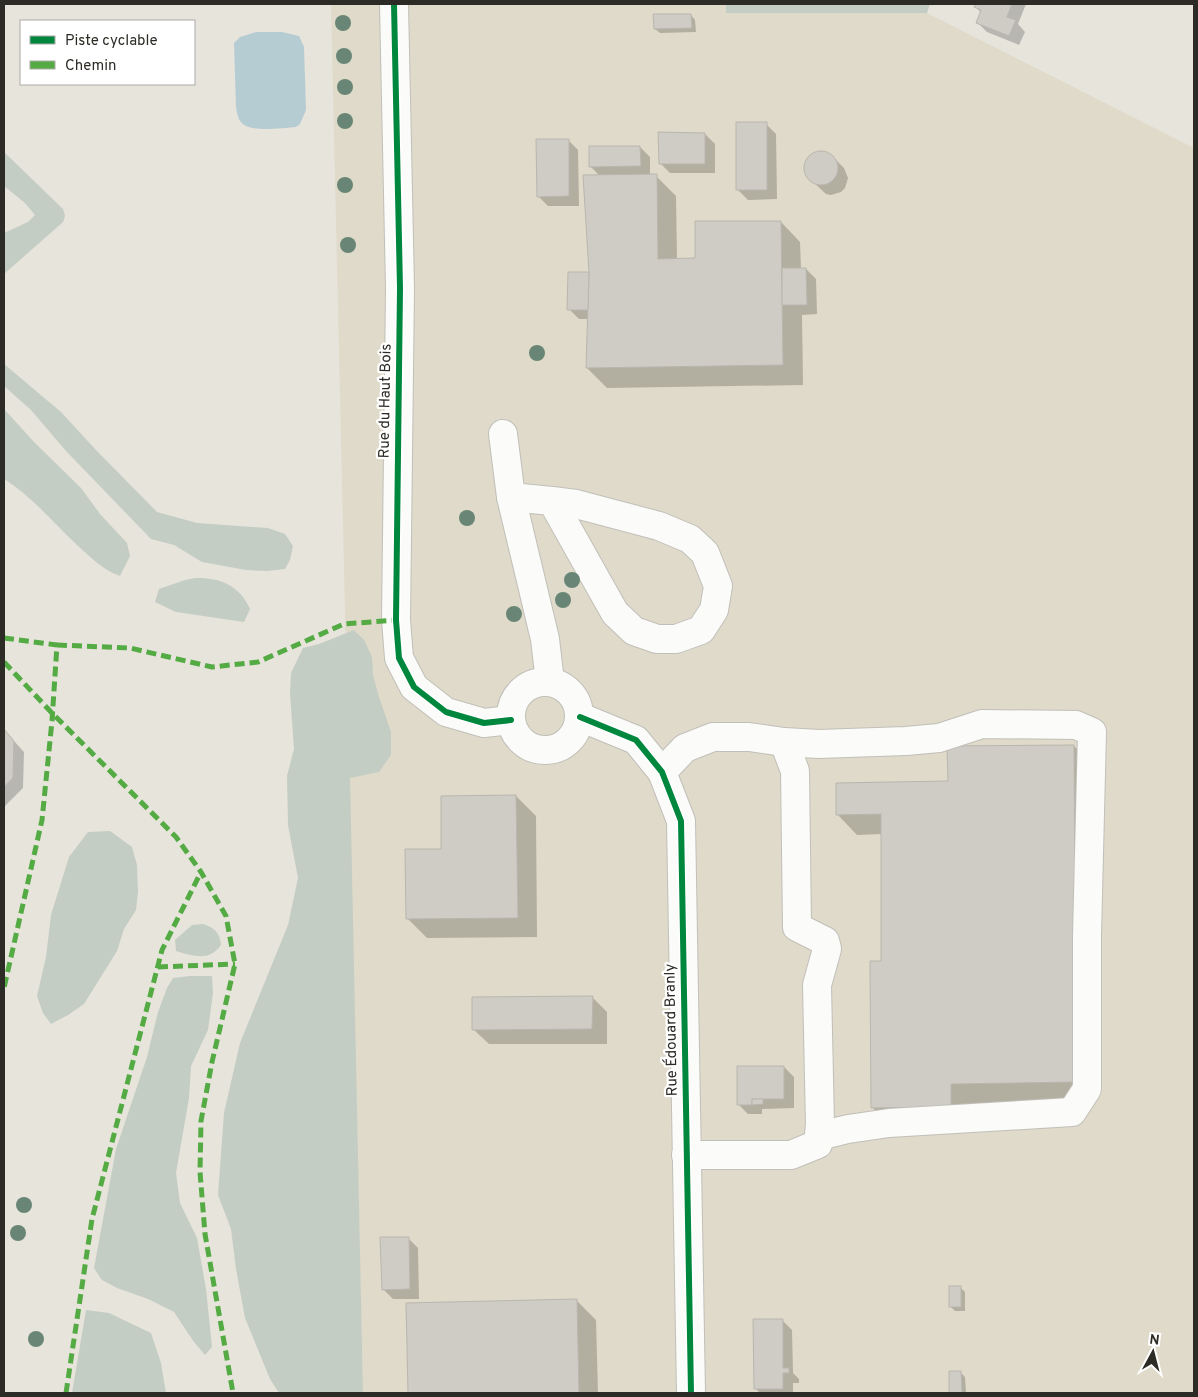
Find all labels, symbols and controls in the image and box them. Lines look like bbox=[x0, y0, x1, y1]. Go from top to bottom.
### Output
legend bbox=[20, 20, 195, 85]
text: Piste cyclable bbox=[65, 32, 158, 51]
text: Chemin bbox=[65, 57, 117, 76]
street label: Rue du Haut Bois bbox=[375, 343, 397, 459]
street label: Rue Édouard Branly bbox=[660, 963, 683, 1097]
north arrow bbox=[1128, 1327, 1178, 1377]
text: N bbox=[1148, 1332, 1160, 1350]

